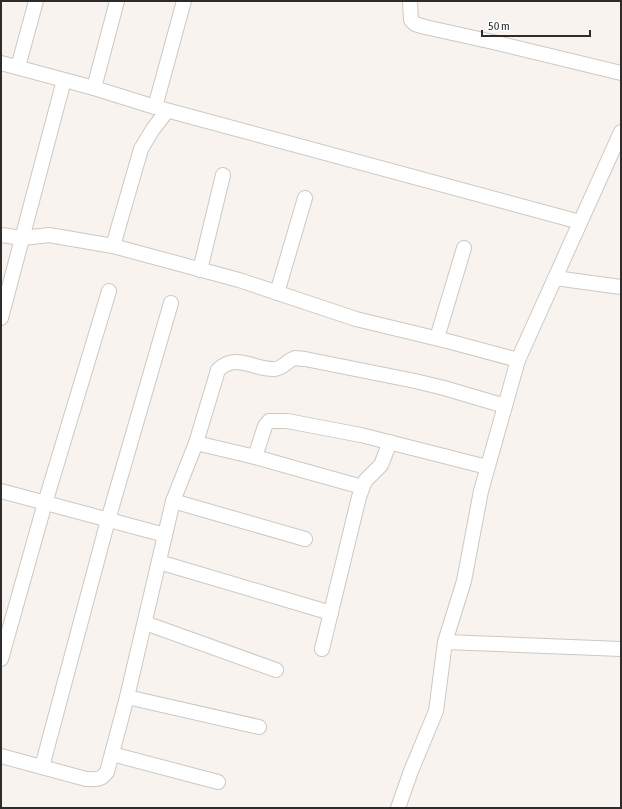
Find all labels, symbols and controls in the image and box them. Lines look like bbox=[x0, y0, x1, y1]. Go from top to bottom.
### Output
scale bar bbox=[482, 12, 590, 38]
text: 50 m bbox=[488, 19, 510, 33]

